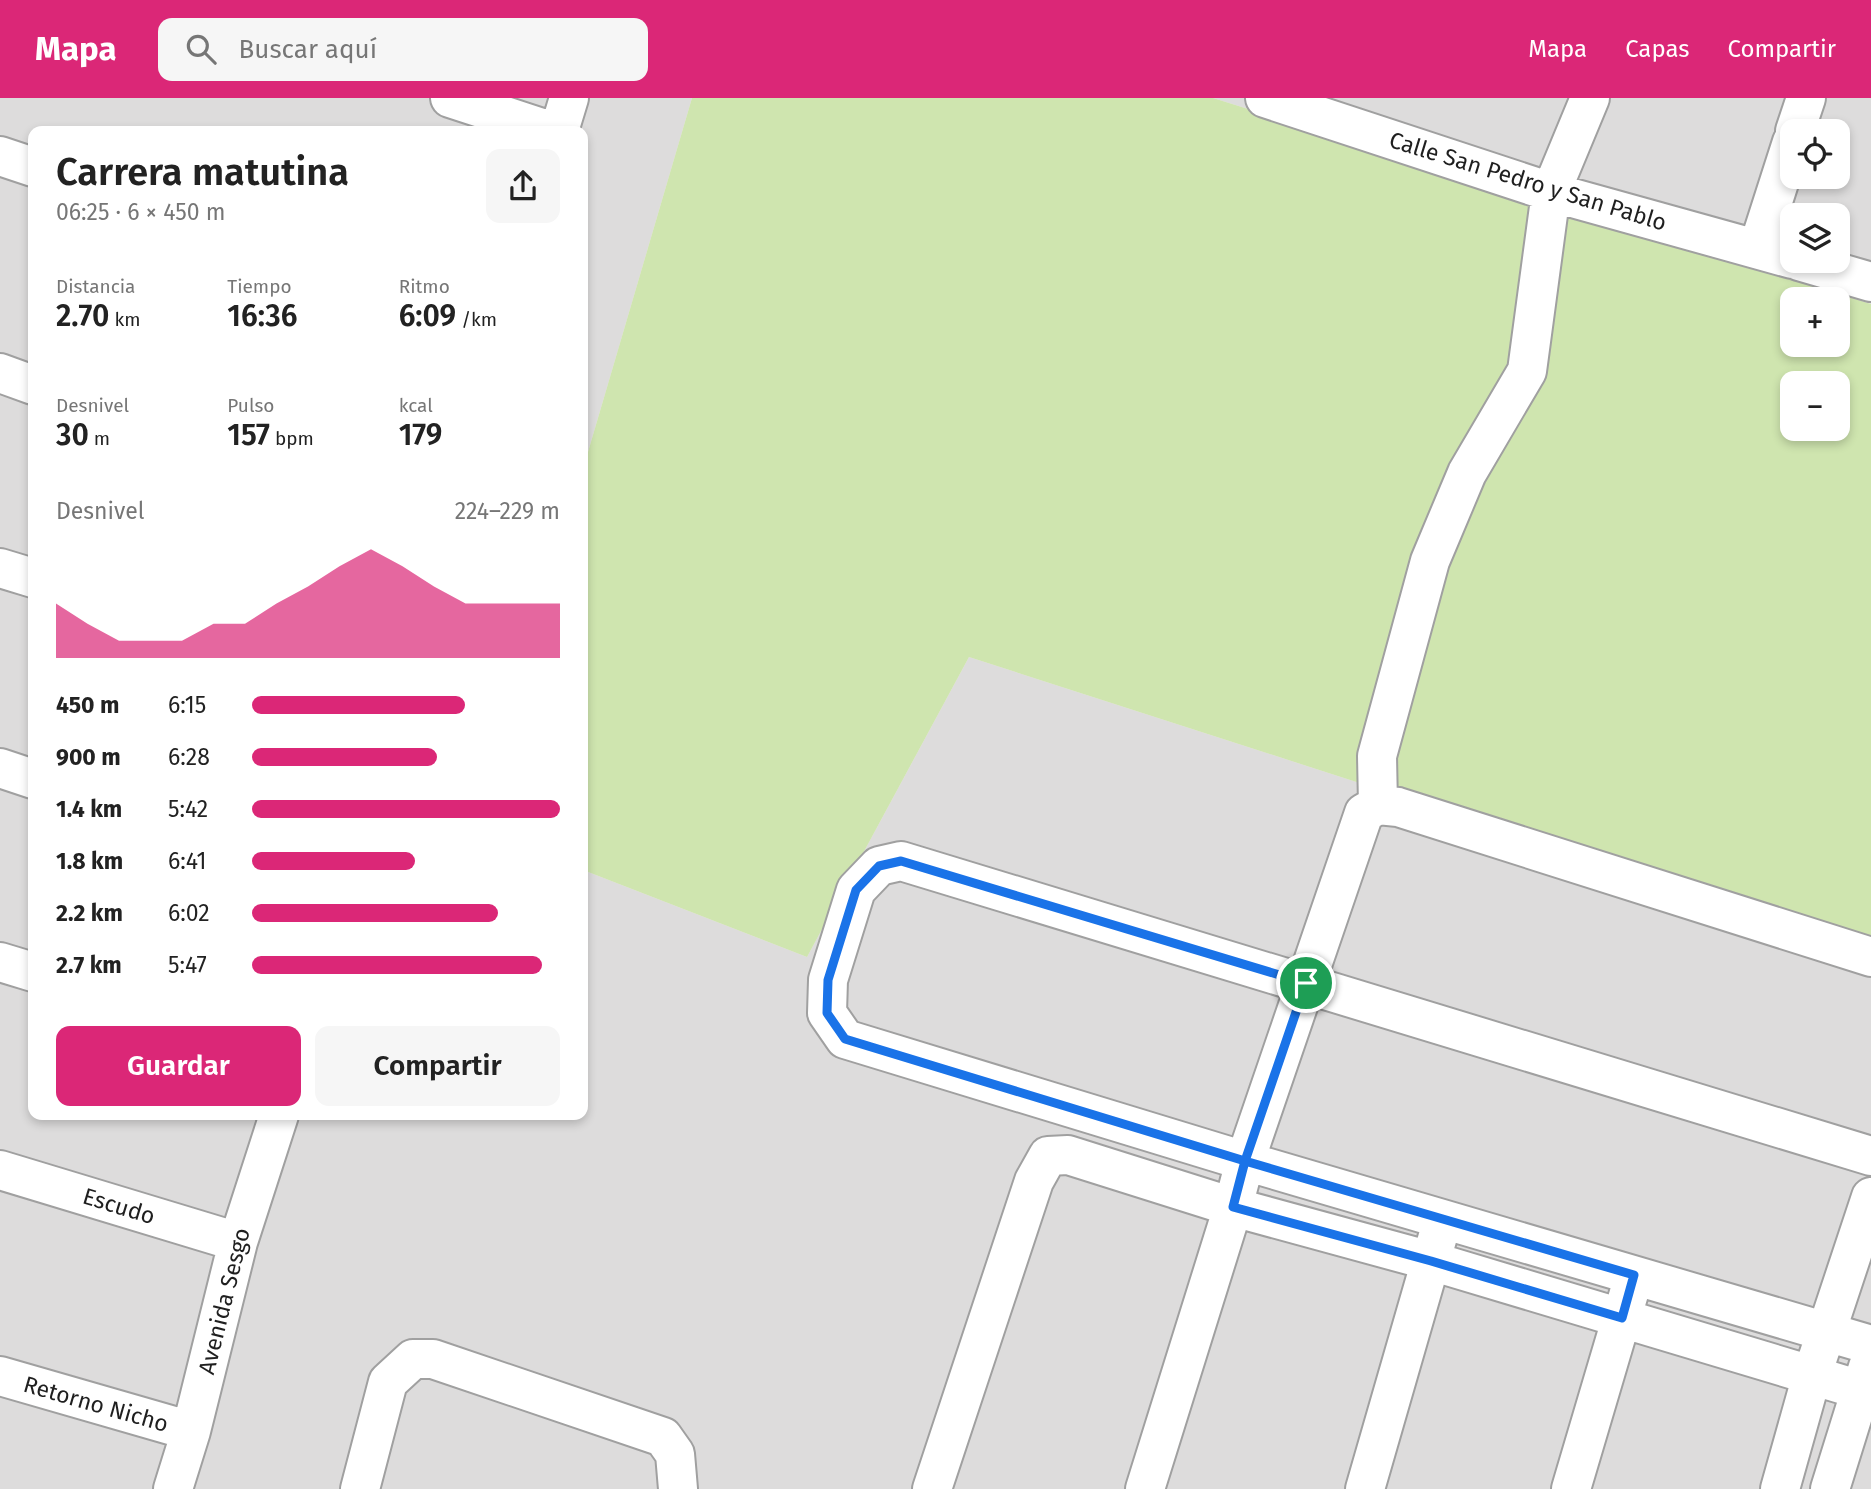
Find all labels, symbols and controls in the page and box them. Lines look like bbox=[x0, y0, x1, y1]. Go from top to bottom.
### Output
search box bbox=[158, 18, 648, 81]
text: Mapa bbox=[35, 29, 116, 69]
icon: search bbox=[182, 30, 220, 68]
text: Buscar aquí bbox=[238, 34, 377, 65]
text: Mapa bbox=[1528, 35, 1587, 63]
text: Capas bbox=[1625, 35, 1689, 63]
text: Compartir bbox=[1727, 35, 1836, 63]
map controls bbox=[1780, 119, 1850, 441]
button: locate bbox=[1780, 119, 1850, 189]
street label: Calle San Pedro y San Pablo bbox=[1386, 125, 1670, 237]
text: Carrera matutina bbox=[56, 149, 349, 195]
button: share bbox=[486, 149, 560, 223]
text: 06:25 · 6 × 450 m bbox=[56, 198, 225, 226]
button: layers bbox=[1780, 203, 1850, 273]
text: Distancia bbox=[56, 275, 135, 298]
text: Tiempo bbox=[227, 275, 292, 298]
text: Ritmo bbox=[399, 275, 450, 298]
button: + bbox=[1780, 287, 1850, 357]
text: 2.70 bbox=[56, 298, 109, 334]
text: 16:36 bbox=[227, 298, 297, 334]
text: 6:09 bbox=[399, 298, 456, 334]
text: km bbox=[109, 308, 141, 331]
text: /km bbox=[456, 308, 497, 331]
button: − bbox=[1780, 371, 1850, 441]
text: Desnivel bbox=[56, 394, 129, 417]
text: Pulso bbox=[227, 394, 274, 417]
text: kcal bbox=[399, 394, 433, 417]
text: 30 bbox=[56, 417, 89, 453]
text: 157 bbox=[227, 417, 270, 453]
text: 179 bbox=[399, 417, 442, 453]
text: m bbox=[89, 427, 110, 450]
text: bpm bbox=[270, 427, 314, 450]
text: Desnivel bbox=[56, 497, 145, 525]
text: 224–229 m bbox=[455, 497, 560, 525]
text: 450 m bbox=[56, 691, 119, 719]
text: 6:15 bbox=[168, 691, 206, 719]
text: 900 m bbox=[56, 743, 121, 771]
text: 6:28 bbox=[168, 743, 210, 771]
text: 1.4 km bbox=[56, 795, 122, 823]
text: 5:42 bbox=[168, 795, 208, 823]
text: 1.8 km bbox=[56, 847, 123, 875]
text: 6:41 bbox=[168, 847, 207, 875]
text: 2.2 km bbox=[56, 899, 123, 927]
text: 6:02 bbox=[168, 899, 210, 927]
text: 2.7 km bbox=[56, 951, 122, 979]
text: 5:47 bbox=[168, 951, 207, 979]
pin bbox=[1276, 953, 1336, 1013]
icon: arrive bbox=[1287, 964, 1325, 1002]
button: Guardar bbox=[56, 1026, 301, 1106]
button: Compartir bbox=[315, 1026, 560, 1106]
street label: Escudo bbox=[79, 1182, 159, 1230]
street label: Avenida Sesgo bbox=[192, 1225, 256, 1377]
street label: Retorno Nicho bbox=[20, 1370, 172, 1438]

